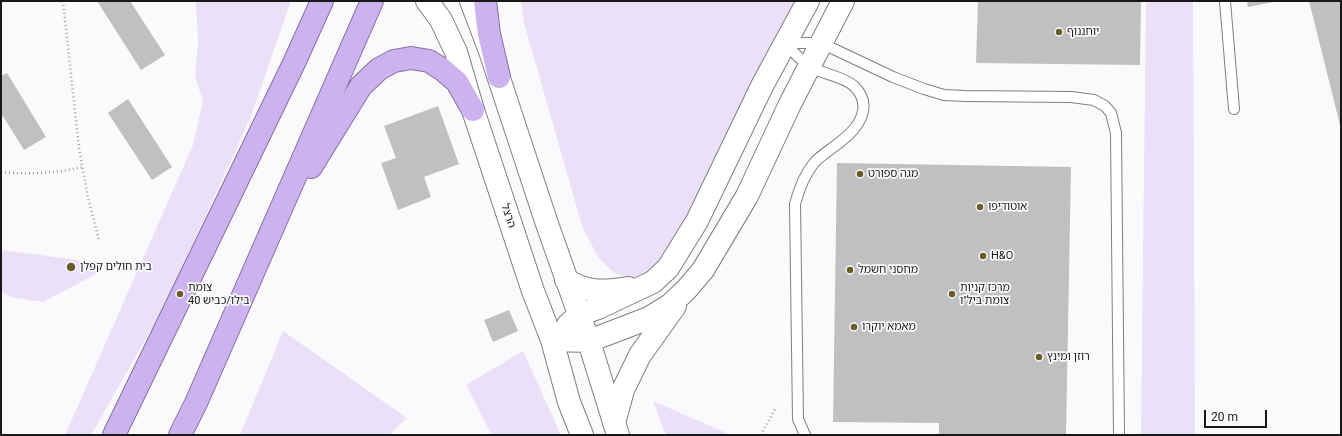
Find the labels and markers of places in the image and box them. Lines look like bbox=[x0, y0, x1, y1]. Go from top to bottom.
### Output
place label: יוחננוף bbox=[1067, 25, 1099, 39]
marker: יוחננוף bbox=[1054, 27, 1064, 37]
place label: מגה ספורט bbox=[868, 167, 918, 181]
marker: מגה ספורט bbox=[855, 169, 865, 179]
place label: אוטודיפו bbox=[988, 200, 1027, 214]
marker: אוטודיפו bbox=[975, 202, 985, 212]
place label: H&O bbox=[991, 249, 1013, 263]
marker: H&O bbox=[978, 251, 988, 261]
place label: בית חולים קפלן bbox=[80, 260, 152, 274]
marker: בית חולים קפלן bbox=[65, 261, 77, 273]
place label: מחסני חשמל bbox=[858, 263, 918, 277]
marker: מחסני חשמל bbox=[845, 265, 855, 275]
place label: צומת בילו/כביש 40 bbox=[188, 281, 249, 307]
place label: מרכז קניות צומת ביל"ו bbox=[960, 281, 1010, 307]
marker: צומת בילו/כביש 40 bbox=[175, 289, 185, 299]
marker: מרכז קניות צומת ביל"ו bbox=[947, 289, 957, 299]
place label: מאמא יוקרו bbox=[862, 320, 916, 334]
marker: מאמא יוקרו bbox=[849, 322, 859, 332]
place label: רוזן ומינץ bbox=[1047, 350, 1090, 364]
marker: רוזן ומינץ bbox=[1034, 352, 1044, 362]

